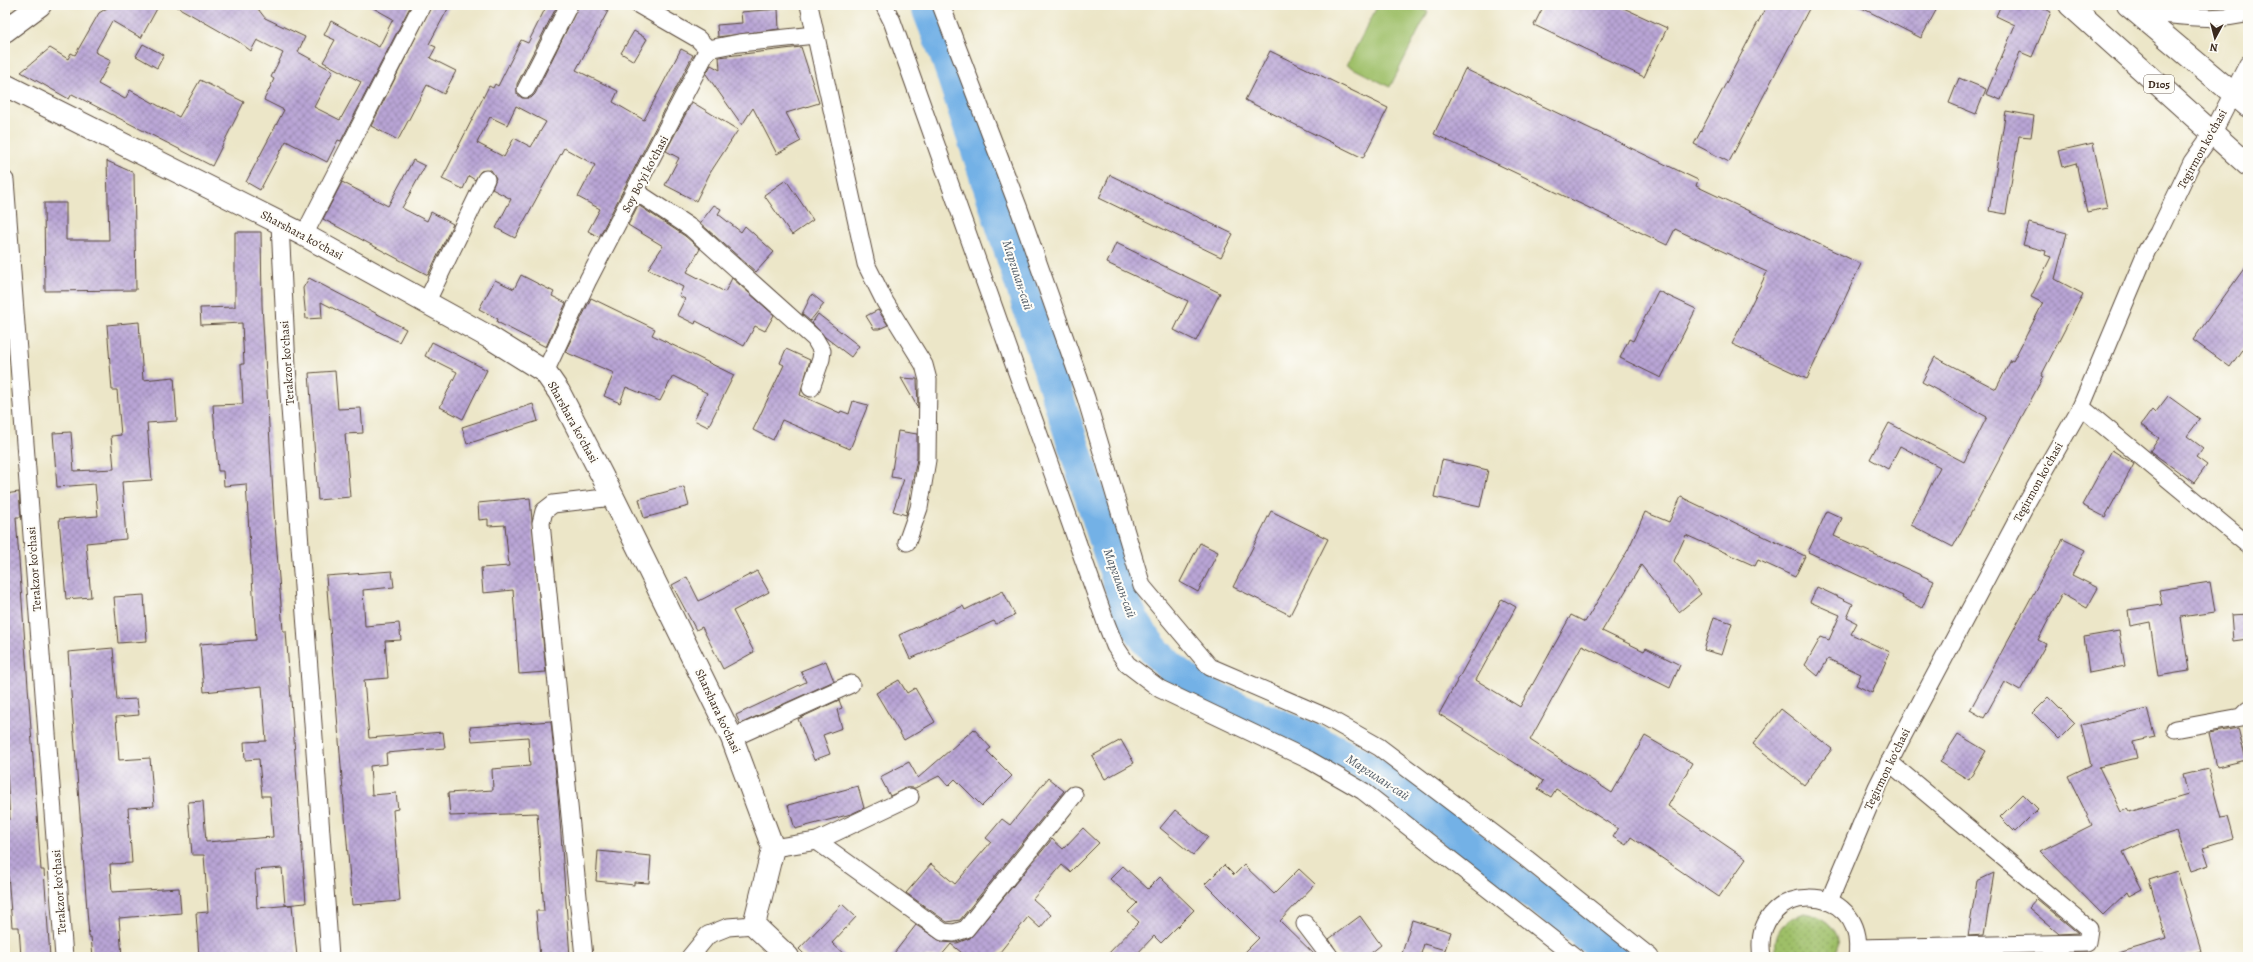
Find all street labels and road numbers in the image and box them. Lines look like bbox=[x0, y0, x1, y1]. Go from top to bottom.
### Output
road number: D105 bbox=[2144, 75, 2174, 93]
street label: Tegirmon koʻchasi bbox=[2173, 106, 2231, 192]
street label: Soy Boʻyi koʻchasi bbox=[618, 133, 672, 215]
street label: Sharshara koʻchasi bbox=[258, 207, 346, 263]
street label: Terakzor koʻchasi bbox=[276, 320, 298, 406]
street label: Sharshara koʻchasi bbox=[544, 378, 602, 466]
street label: Tegirmon koʻchasi bbox=[2009, 439, 2067, 525]
street label: Terakzor koʻchasi bbox=[23, 526, 45, 612]
street label: Sharshara koʻchasi bbox=[691, 666, 745, 756]
street label: Tegirmon koʻchasi bbox=[1860, 725, 1914, 813]
street label: Terakzor koʻchasi bbox=[48, 849, 70, 935]

